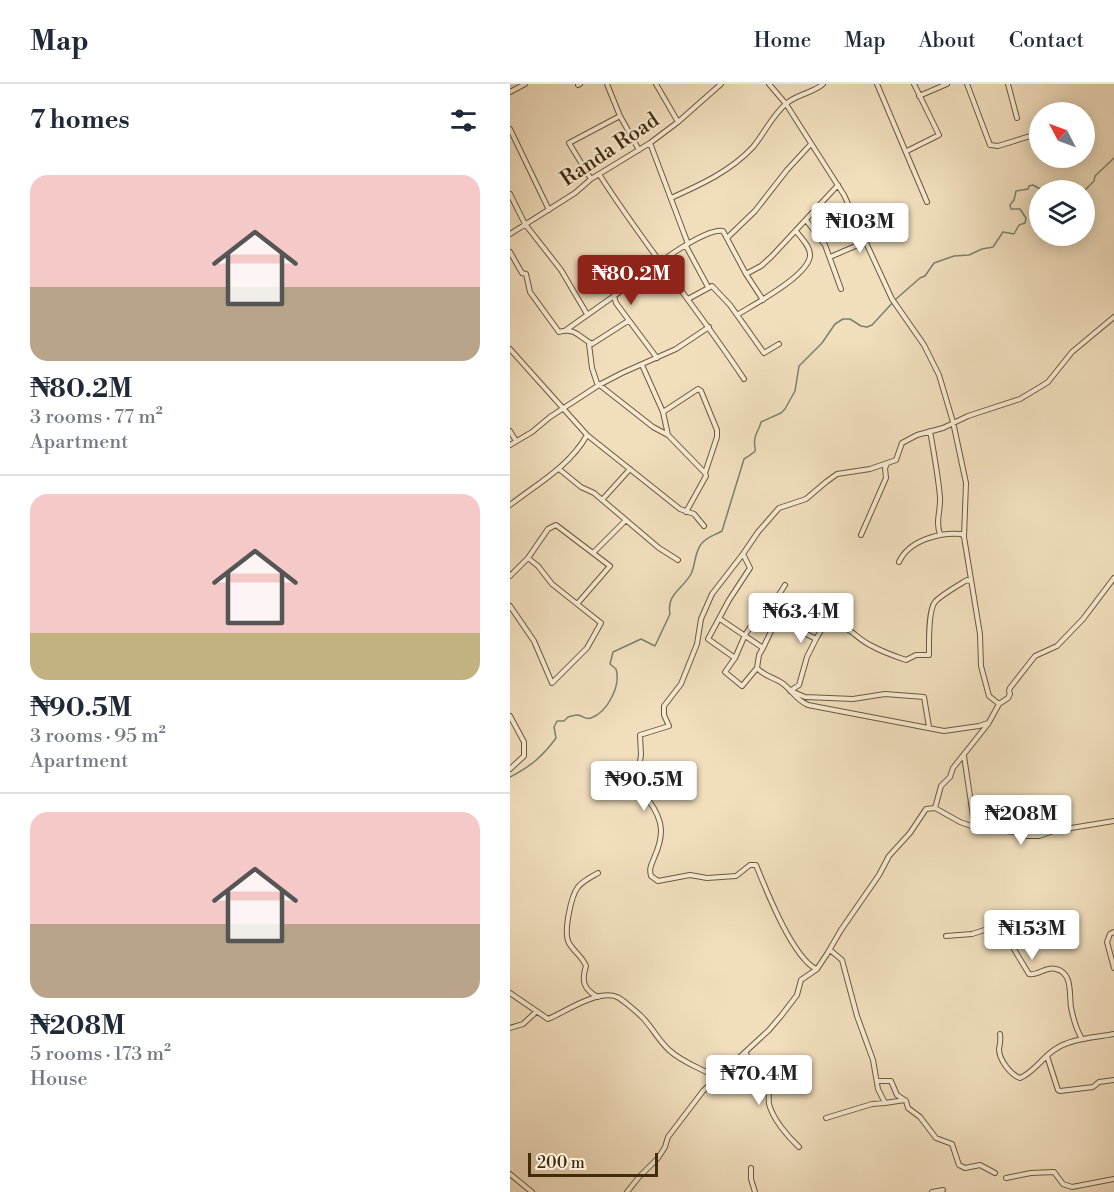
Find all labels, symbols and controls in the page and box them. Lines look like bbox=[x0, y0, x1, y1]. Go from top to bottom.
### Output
text: Map bbox=[30, 24, 89, 59]
text: Home bbox=[754, 28, 811, 54]
text: Map bbox=[844, 28, 886, 54]
text: About bbox=[919, 28, 976, 54]
text: Contact bbox=[1009, 28, 1084, 54]
north arrow bbox=[1029, 102, 1095, 168]
map controls bbox=[1029, 102, 1095, 246]
text: 7 homes bbox=[30, 104, 130, 136]
icon: filters bbox=[447, 104, 480, 137]
street label: Randa Road bbox=[556, 107, 664, 193]
button: layers bbox=[1029, 180, 1095, 246]
pin: ₦103M bbox=[818, 203, 902, 254]
text: ₦103M bbox=[826, 210, 894, 235]
icon: home bbox=[201, 214, 309, 322]
pin: ₦80.2M bbox=[582, 255, 680, 306]
text: ₦80.2M bbox=[592, 262, 670, 287]
text: ₦80.2M bbox=[30, 373, 132, 405]
text: 3 rooms · 77 m² bbox=[30, 405, 163, 430]
text: Apartment bbox=[30, 430, 128, 455]
icon: home bbox=[201, 533, 309, 641]
pin: ₦63.4M bbox=[752, 593, 850, 644]
text: ₦63.4M bbox=[763, 600, 839, 625]
text: ₦90.5M bbox=[30, 692, 132, 724]
text: 3 rooms · 95 m² bbox=[30, 724, 166, 749]
text: Apartment bbox=[30, 749, 128, 774]
pin: ₦90.5M bbox=[595, 761, 693, 812]
text: ₦90.5M bbox=[605, 768, 683, 793]
pin: ₦208M bbox=[979, 795, 1063, 846]
text: ₦208M bbox=[984, 802, 1058, 827]
icon: home bbox=[201, 851, 309, 959]
pin: ₦153M bbox=[990, 910, 1074, 961]
text: ₦153M bbox=[998, 917, 1066, 942]
text: ₦208M bbox=[30, 1010, 125, 1042]
text: 5 rooms · 173 m² bbox=[30, 1042, 171, 1067]
pin: ₦70.4M bbox=[710, 1055, 808, 1106]
text: ₦70.4M bbox=[720, 1062, 798, 1087]
text: House bbox=[30, 1067, 88, 1092]
scale bar bbox=[528, 1150, 658, 1178]
text: 200 m bbox=[537, 1153, 585, 1173]

